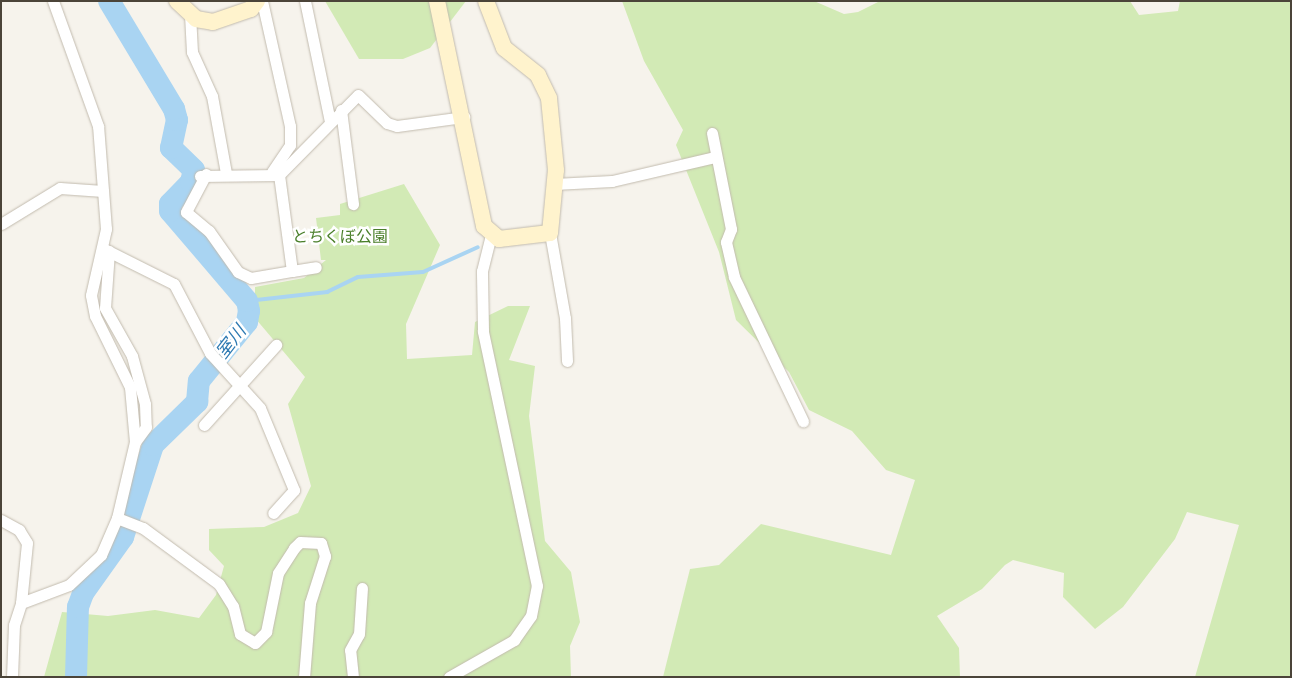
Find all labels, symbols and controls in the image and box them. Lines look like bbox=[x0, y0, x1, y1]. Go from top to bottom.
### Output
park label: とちくぼ公園 bbox=[292, 227, 388, 247]
water label: 室川 bbox=[211, 321, 251, 363]

